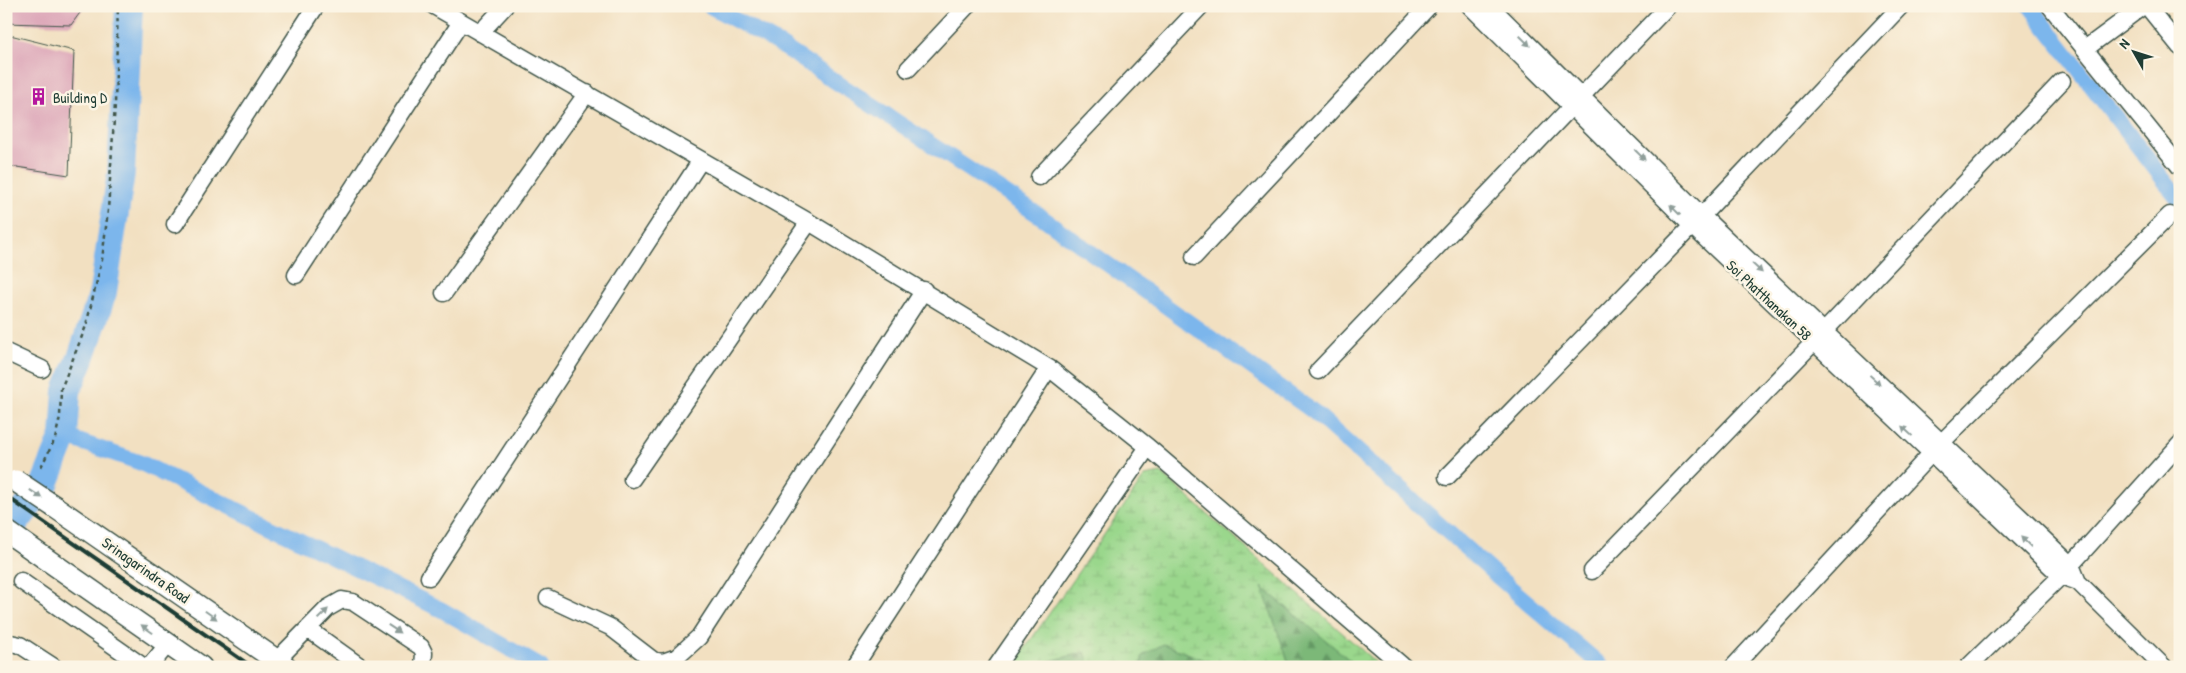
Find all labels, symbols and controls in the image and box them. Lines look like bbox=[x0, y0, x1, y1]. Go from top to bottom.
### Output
north arrow bbox=[2108, 28, 2158, 78]
one-way arrow bbox=[1519, 34, 1531, 46]
text: N bbox=[2114, 34, 2134, 52]
building icon: Building D bbox=[29, 87, 49, 107]
place label: Building D bbox=[53, 87, 108, 108]
one-way arrow bbox=[1634, 149, 1646, 161]
one-way arrow bbox=[1670, 204, 1682, 216]
street label: Soi Phatthanakan 58 bbox=[1722, 255, 1816, 345]
one-way arrow bbox=[1751, 262, 1763, 274]
one-way arrow bbox=[1869, 374, 1881, 386]
one-way arrow bbox=[1902, 425, 1914, 437]
one-way arrow bbox=[29, 489, 43, 499]
street label: Srinagarindra Road bbox=[98, 532, 194, 608]
one-way arrow bbox=[2020, 536, 2032, 548]
one-way arrow bbox=[317, 608, 329, 620]
one-way arrow bbox=[204, 610, 217, 620]
one-way arrow bbox=[140, 624, 154, 634]
one-way arrow bbox=[387, 624, 400, 634]

